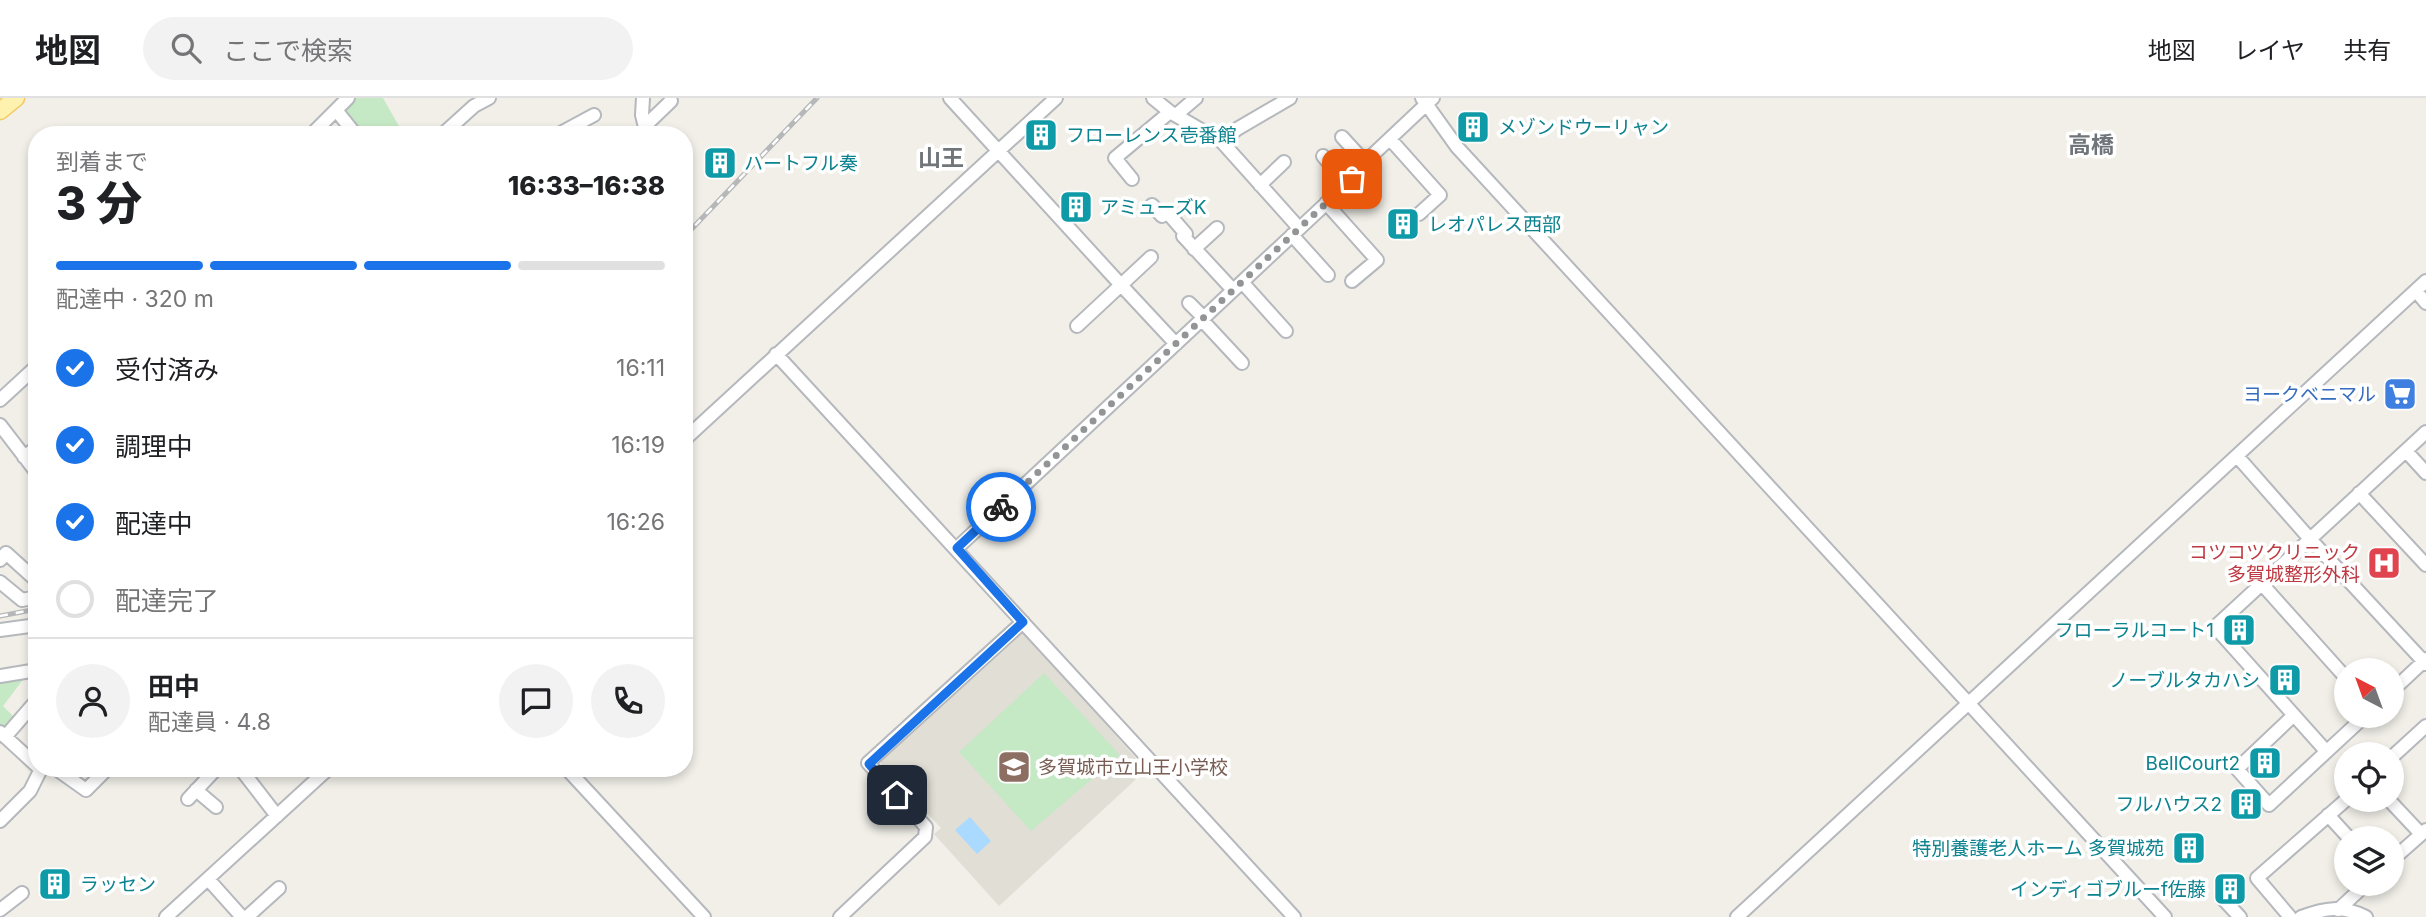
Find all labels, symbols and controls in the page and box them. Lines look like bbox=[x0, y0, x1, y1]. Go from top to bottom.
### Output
search box bbox=[143, 17, 633, 80]
icon: search bbox=[167, 29, 205, 67]
text: 地図 bbox=[35, 30, 101, 70]
text: ここで検索 bbox=[223, 35, 353, 66]
text: 地図 bbox=[2148, 36, 2196, 65]
text: レイヤ bbox=[2234, 36, 2305, 65]
text: 共有 bbox=[2343, 36, 2391, 65]
building icon: メゾンドウーリャン bbox=[1454, 108, 1492, 146]
building icon: フローレンス壱番館 bbox=[1022, 116, 1060, 154]
place label: メゾンドウーリャン bbox=[1498, 116, 1669, 139]
place label: フローレンス壱番館 bbox=[1066, 124, 1237, 147]
district label: 高橋 bbox=[2068, 131, 2114, 159]
building icon: ハートフル奏 bbox=[701, 144, 739, 182]
district label: 山王 bbox=[918, 144, 964, 172]
text: 到着まで bbox=[56, 148, 148, 176]
pin bbox=[1322, 149, 1382, 209]
place label: ハートフル奏 bbox=[744, 152, 858, 175]
icon: bag bbox=[1333, 160, 1371, 198]
text: 16:33–16:38 bbox=[508, 170, 665, 201]
text: 3 分 bbox=[56, 175, 142, 231]
building icon: アミューズK bbox=[1057, 188, 1095, 226]
place label: アミューズK bbox=[1100, 196, 1207, 219]
building icon: レオパレス西部 bbox=[1384, 205, 1422, 243]
place label: レオパレス西部 bbox=[1428, 213, 1561, 236]
text: 配達中 · 320 m bbox=[56, 285, 214, 313]
icon: check bbox=[56, 349, 94, 387]
text: 受付済み bbox=[115, 354, 219, 385]
text: 16:11 bbox=[616, 354, 665, 382]
supermarket icon: ヨークベニマル bbox=[2381, 375, 2419, 413]
place label: ヨークベニマル bbox=[2243, 383, 2376, 406]
icon: check bbox=[56, 426, 94, 464]
text: 調理中 bbox=[115, 431, 193, 462]
text: 16:19 bbox=[611, 431, 665, 459]
courier bbox=[966, 472, 1036, 542]
icon: bike bbox=[982, 488, 1020, 526]
icon: check bbox=[56, 503, 94, 541]
text: 配達中 bbox=[115, 508, 193, 539]
text: 16:26 bbox=[606, 508, 665, 536]
place label: コツコツクリニック 多賀城整形外科 bbox=[2189, 541, 2360, 586]
hospital icon: コツコツクリニック 多賀城整形外科 bbox=[2365, 544, 2403, 582]
text: 配達完了 bbox=[115, 585, 219, 616]
building icon: フローラルコート1 bbox=[2220, 611, 2258, 649]
place label: フローラルコート1 bbox=[2055, 619, 2214, 642]
north arrow bbox=[2334, 658, 2404, 728]
map controls bbox=[2334, 658, 2404, 896]
building icon: ノーブルタカハシ bbox=[2266, 661, 2304, 699]
button: person bbox=[56, 664, 130, 738]
button: chat bbox=[499, 664, 573, 738]
button: phone bbox=[591, 664, 665, 738]
place label: ノーブルタカハシ bbox=[2109, 669, 2260, 692]
text: 田中 bbox=[148, 671, 200, 702]
text: 配達員 · 4.8 bbox=[148, 708, 271, 736]
button: locate bbox=[2334, 742, 2404, 812]
building icon: BellCourt2 bbox=[2246, 744, 2284, 782]
school or university icon: 多賀城市立山王小学校 bbox=[995, 748, 1033, 786]
place label: BellCourt2 bbox=[2146, 752, 2240, 775]
place label: 多賀城市立山王小学校 bbox=[1038, 756, 1228, 779]
pin bbox=[867, 765, 927, 825]
icon: home bbox=[878, 776, 916, 814]
building icon: フルハウス2 bbox=[2227, 785, 2265, 823]
place label: フルハウス2 bbox=[2115, 793, 2222, 816]
button: layers bbox=[2334, 826, 2404, 896]
building icon: 特別養護老人ホーム 多賀城苑 bbox=[2170, 829, 2208, 867]
place label: 特別養護老人ホーム 多賀城苑 bbox=[1912, 837, 2164, 860]
building icon: ラッセン bbox=[36, 865, 74, 903]
building icon: インディゴブルーf佐藤 bbox=[2211, 870, 2249, 908]
place label: ラッセン bbox=[80, 873, 156, 896]
place label: インディゴブルーf佐藤 bbox=[2010, 878, 2206, 901]

